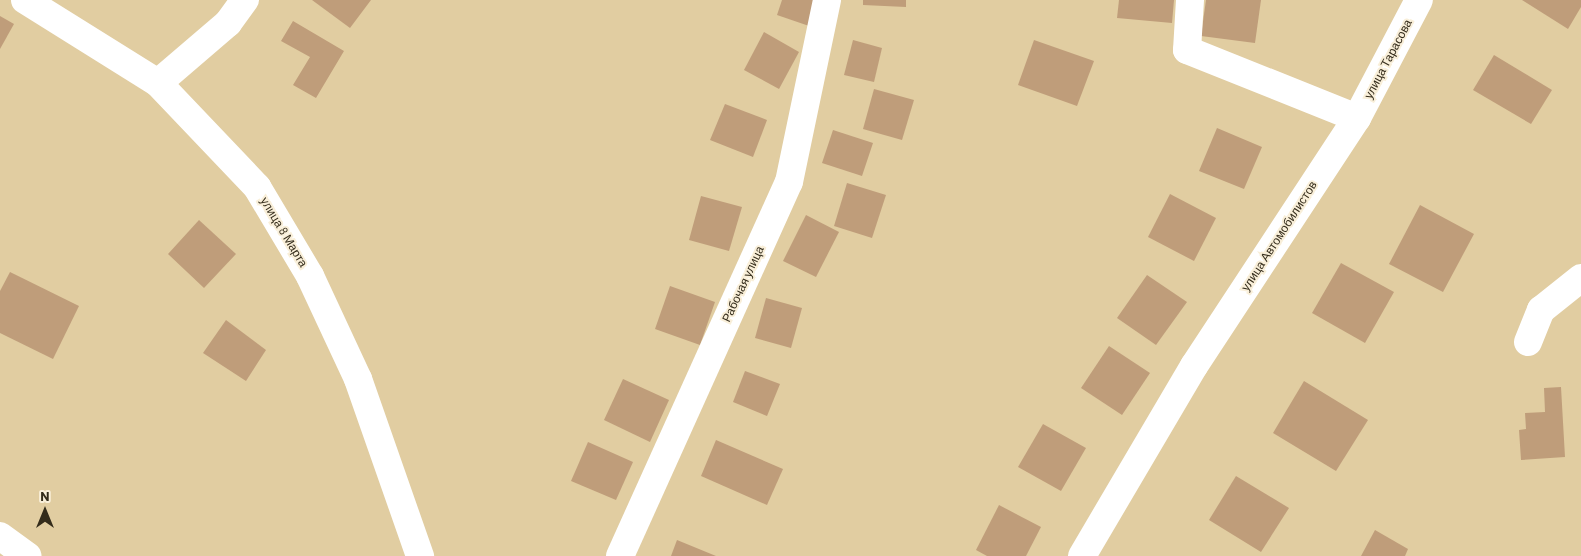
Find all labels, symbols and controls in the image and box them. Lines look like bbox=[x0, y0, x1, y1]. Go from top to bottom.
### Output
street label: улица Тарасова bbox=[1361, 17, 1415, 101]
street label: улица Автомобилистов bbox=[1238, 178, 1320, 294]
street label: улица 8 Марта bbox=[257, 194, 311, 270]
street label: Рабочая улица bbox=[719, 244, 767, 324]
north arrow bbox=[20, 486, 70, 536]
text: N bbox=[40, 487, 50, 504]

